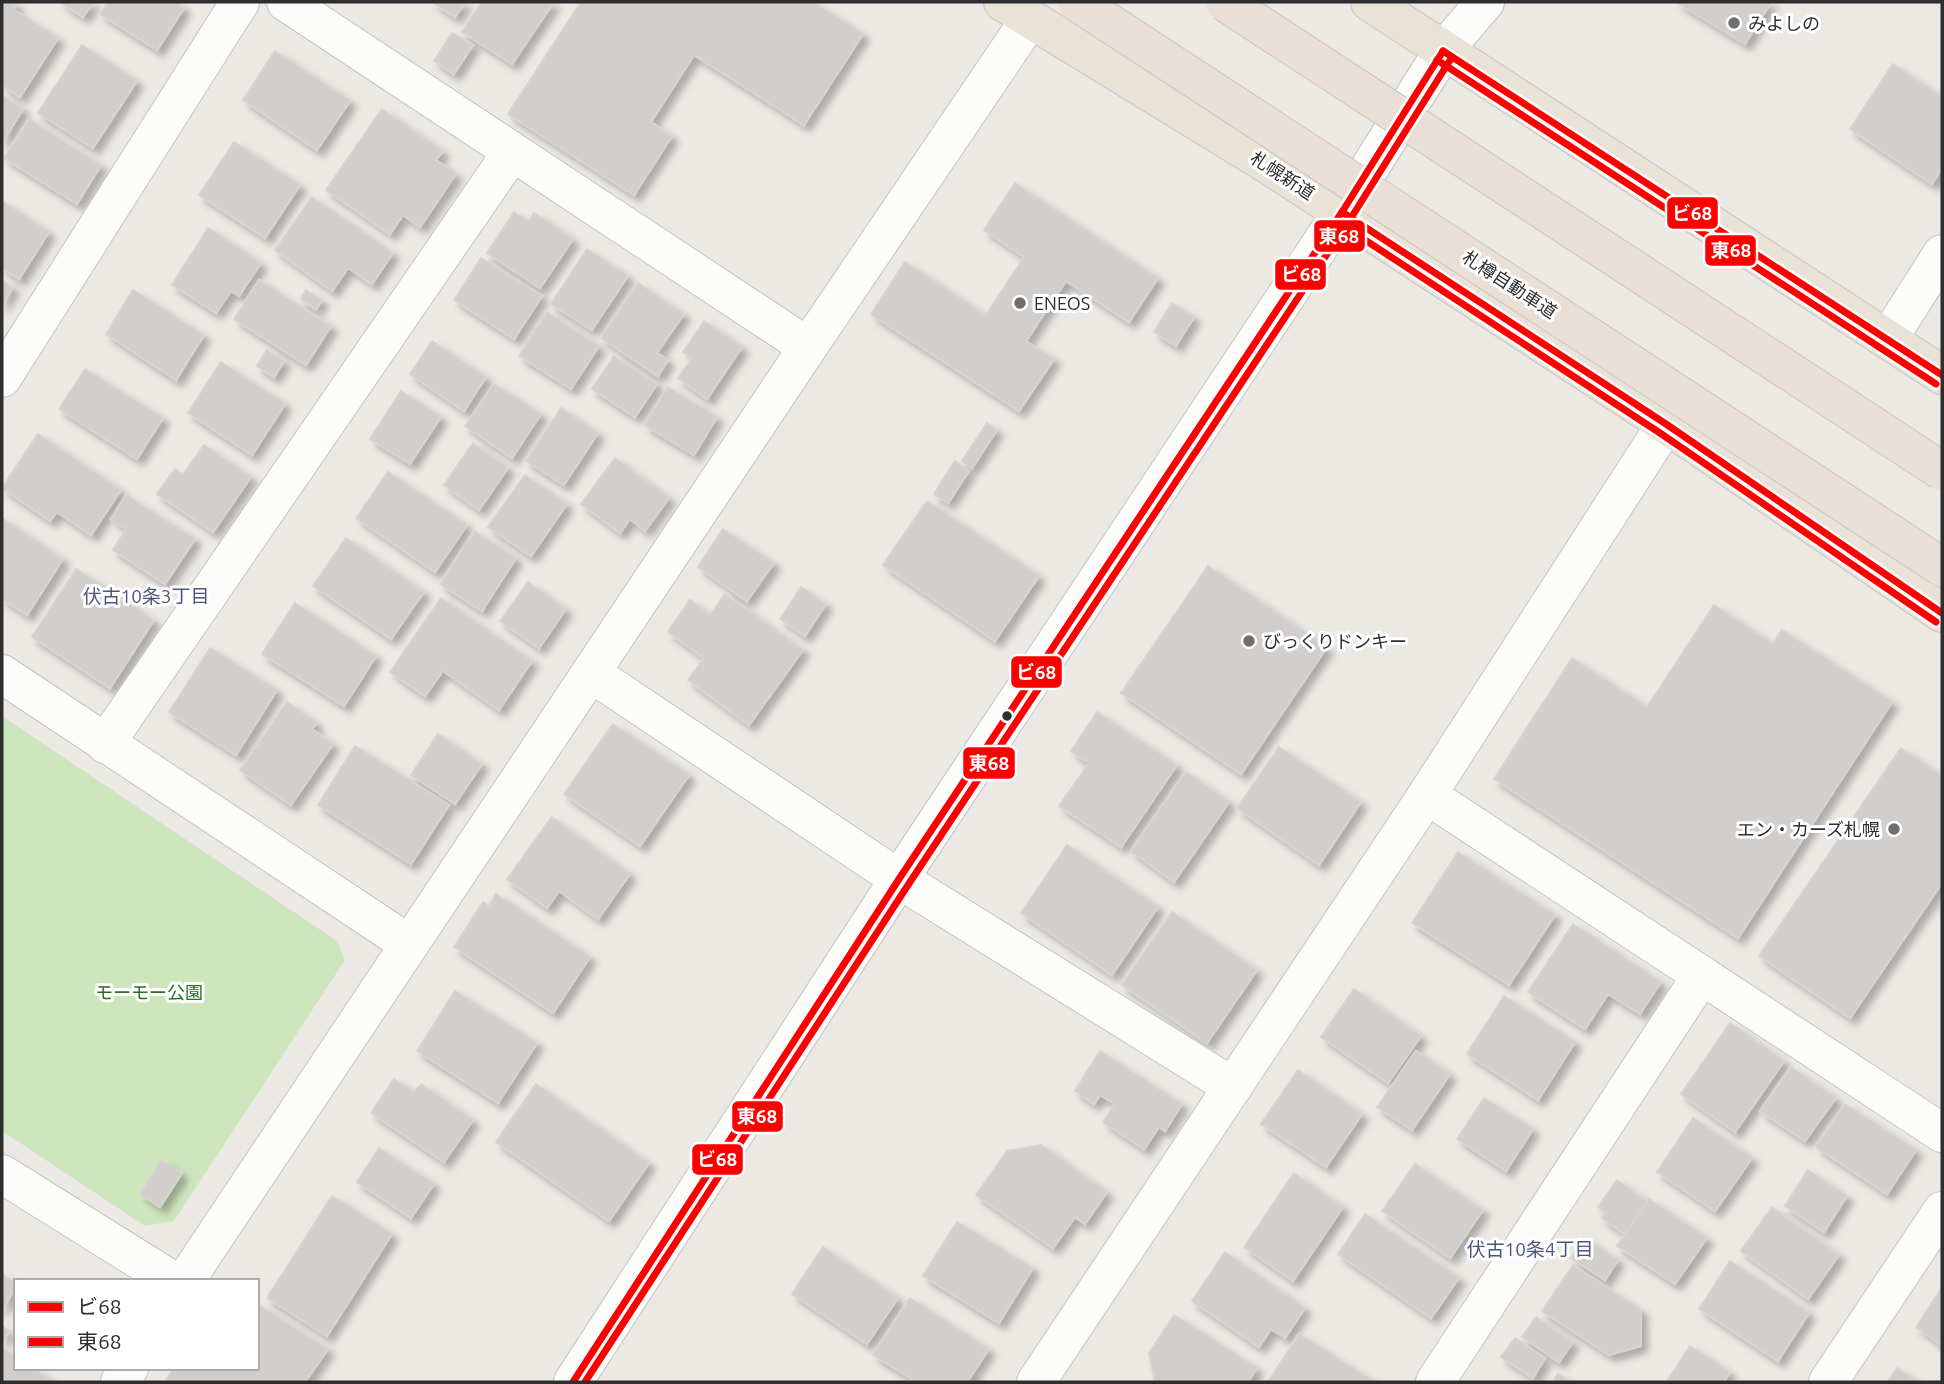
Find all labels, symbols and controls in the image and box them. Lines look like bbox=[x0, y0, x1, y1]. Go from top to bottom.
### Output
place label: みよしの bbox=[1748, 13, 1820, 33]
marker: みよしの bbox=[1726, 15, 1742, 31]
street label: 札幌新道 bbox=[1247, 147, 1319, 203]
line badge: ビ68 bbox=[1666, 196, 1719, 230]
text: ビ68 bbox=[1672, 202, 1712, 224]
line badge: 東68 bbox=[1313, 219, 1366, 253]
text: 東68 bbox=[1319, 225, 1359, 247]
line badge: 東68 bbox=[1704, 234, 1757, 267]
text: 東68 bbox=[1711, 239, 1751, 261]
street label: 札樽自動車道 bbox=[1459, 246, 1561, 322]
line badge: ビ68 bbox=[1274, 258, 1327, 291]
text: ビ68 bbox=[1281, 263, 1321, 285]
place label: ENEOS bbox=[1034, 293, 1090, 313]
marker: ENEOS bbox=[1012, 295, 1028, 311]
district label: 伏古10条3丁目 bbox=[82, 585, 210, 607]
place label: びっくりドンキー bbox=[1263, 631, 1407, 651]
marker: びっくりドンキー bbox=[1241, 633, 1257, 649]
line badge: ビ68 bbox=[1010, 655, 1063, 689]
text: ビ68 bbox=[1016, 661, 1056, 683]
unlabelled marker bbox=[1000, 709, 1014, 723]
line badge: 東68 bbox=[962, 746, 1016, 780]
text: 東68 bbox=[969, 752, 1009, 774]
place label: エン・カーズ札幌 bbox=[1737, 819, 1880, 839]
marker: エン・カーズ札幌 bbox=[1886, 821, 1902, 837]
park label: モーモー公園 bbox=[95, 982, 203, 1002]
line badge: 東68 bbox=[731, 1100, 784, 1133]
text: 東68 bbox=[737, 1105, 777, 1127]
line badge: ビ68 bbox=[691, 1143, 744, 1176]
text: ビ68 bbox=[697, 1148, 737, 1170]
district label: 伏古10条4丁目 bbox=[1466, 1238, 1594, 1260]
legend bbox=[14, 1279, 259, 1370]
text: ビ68 bbox=[77, 1294, 122, 1318]
text: 東68 bbox=[77, 1329, 122, 1353]

